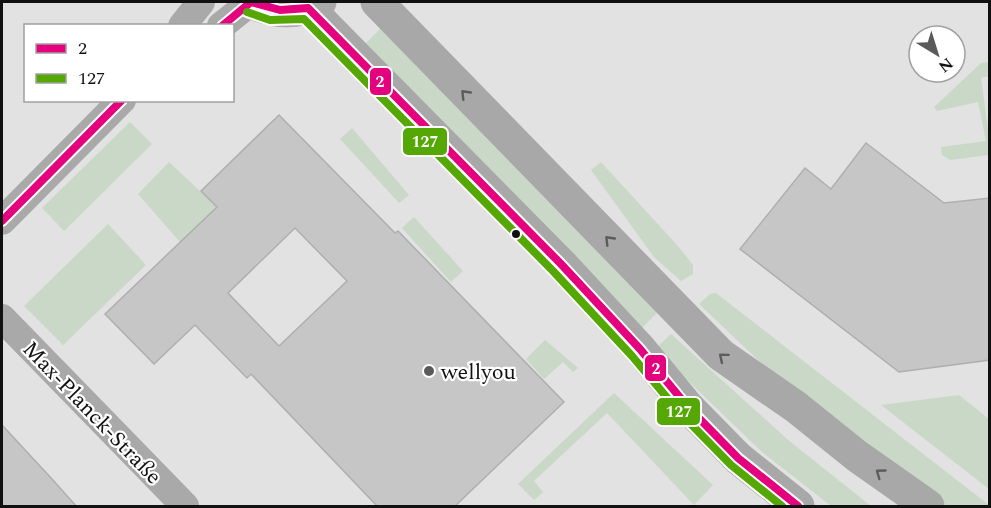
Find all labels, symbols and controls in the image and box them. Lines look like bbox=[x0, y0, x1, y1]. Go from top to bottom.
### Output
legend bbox=[24, 24, 234, 102]
north arrow bbox=[907, 24, 967, 84]
text: 2 bbox=[78, 35, 87, 62]
text: N bbox=[933, 52, 958, 79]
text: 127 bbox=[78, 65, 105, 92]
line badge: 2 bbox=[369, 67, 392, 96]
text: 2 bbox=[376, 70, 385, 94]
one-way arrow bbox=[462, 90, 473, 101]
line badge: 127 bbox=[402, 127, 448, 156]
text: 127 bbox=[412, 130, 438, 154]
unlabelled marker bbox=[510, 228, 522, 240]
one-way arrow bbox=[605, 236, 616, 246]
street label: Max-Planck-Straße bbox=[15, 334, 169, 492]
one-way arrow bbox=[719, 353, 730, 364]
line badge: 2 bbox=[644, 354, 667, 382]
place label: wellyou bbox=[440, 356, 516, 389]
text: 2 bbox=[652, 357, 661, 381]
marker: wellyou bbox=[422, 364, 436, 378]
line badge: 127 bbox=[656, 397, 701, 426]
text: 127 bbox=[666, 400, 692, 424]
one-way arrow bbox=[876, 469, 887, 480]

